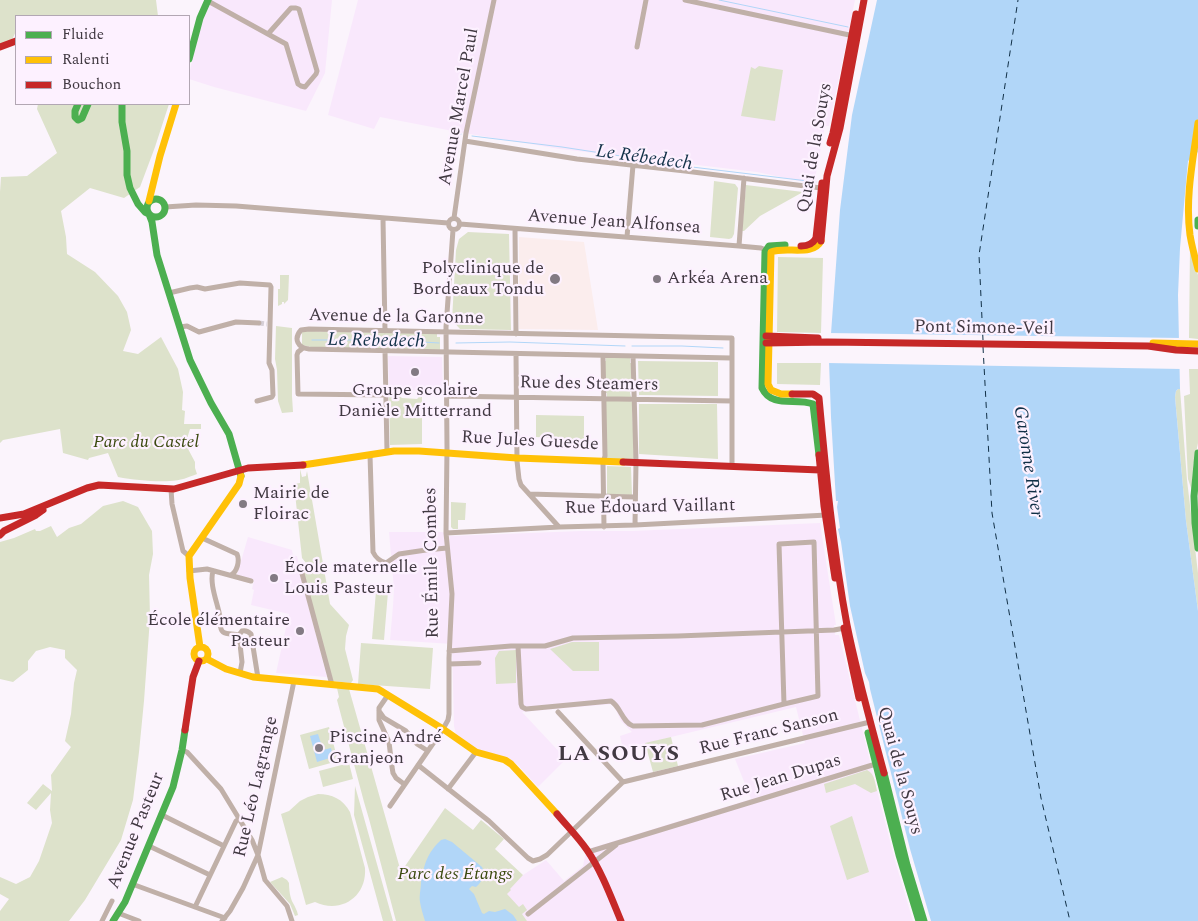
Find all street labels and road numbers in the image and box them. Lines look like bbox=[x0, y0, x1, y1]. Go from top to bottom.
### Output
street label: Avenue Marcel Paul bbox=[436, 27, 484, 187]
street label: Quai de la Souys bbox=[794, 81, 838, 215]
street label: Avenue Jean Alfonsea bbox=[527, 206, 701, 240]
street label: Avenue de la Garonne bbox=[308, 306, 484, 330]
street label: Pont Simone-Veil bbox=[914, 317, 1054, 341]
street label: Rue des Steamers bbox=[519, 373, 659, 397]
street label: Rue Jules Guesde bbox=[461, 428, 599, 456]
street label: Rue Émile Combes bbox=[421, 487, 445, 639]
street label: Rue Édouard Vaillant bbox=[565, 496, 735, 520]
street label: Rue Franc Sanson bbox=[697, 705, 841, 761]
street label: Quai de la Souys bbox=[872, 705, 926, 837]
street label: Rue Léo Lagrange bbox=[230, 714, 284, 860]
street label: Rue Jean Dupas bbox=[718, 750, 844, 808]
street label: Avenue Pasteur bbox=[104, 770, 170, 892]

